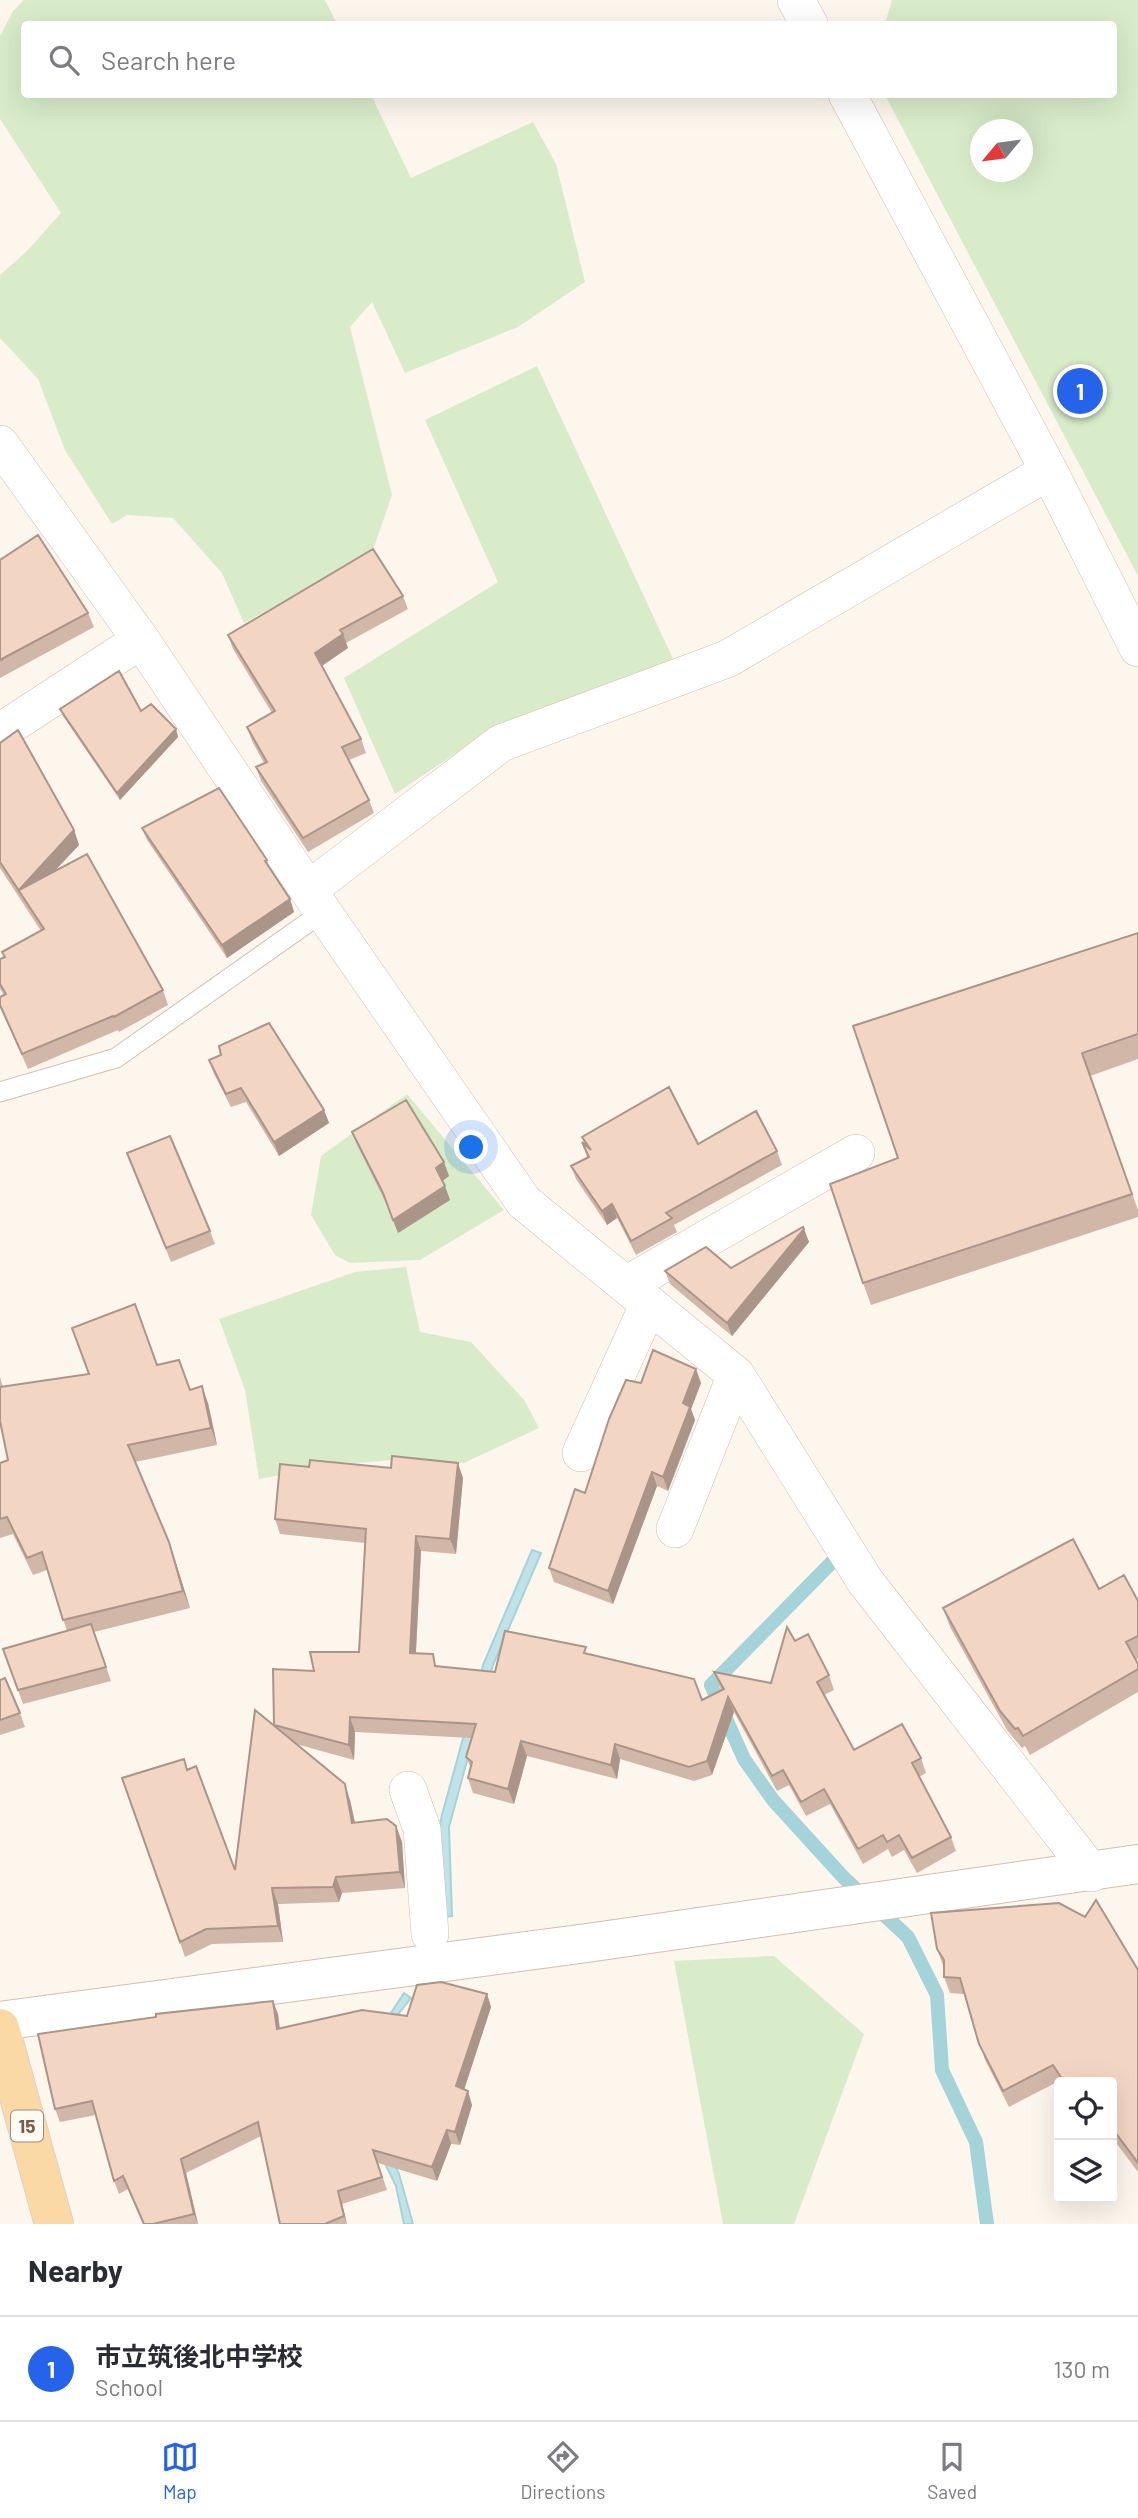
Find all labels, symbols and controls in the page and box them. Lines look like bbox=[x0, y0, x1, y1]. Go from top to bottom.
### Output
search box bbox=[21, 21, 1117, 98]
icon: search bbox=[45, 41, 83, 79]
text: Search here bbox=[101, 44, 236, 75]
north arrow bbox=[970, 119, 1033, 182]
pin: 1 bbox=[1057, 365, 1103, 417]
your location bbox=[454, 1130, 488, 1164]
map controls bbox=[1054, 2077, 1117, 2203]
button: locate bbox=[1054, 2077, 1117, 2140]
road number: 15 bbox=[11, 2110, 43, 2142]
button: layers bbox=[1054, 2140, 1117, 2203]
text: Nearby bbox=[28, 2252, 123, 2288]
text: 市立筑後北中学校 bbox=[95, 2340, 303, 2371]
text: 1 bbox=[47, 2355, 55, 2383]
text: 130 m bbox=[1053, 2355, 1110, 2383]
text: School bbox=[95, 2373, 163, 2401]
tab: Map bbox=[161, 2438, 199, 2503]
tab: Directions bbox=[521, 2438, 606, 2503]
tab: Saved bbox=[927, 2438, 977, 2503]

